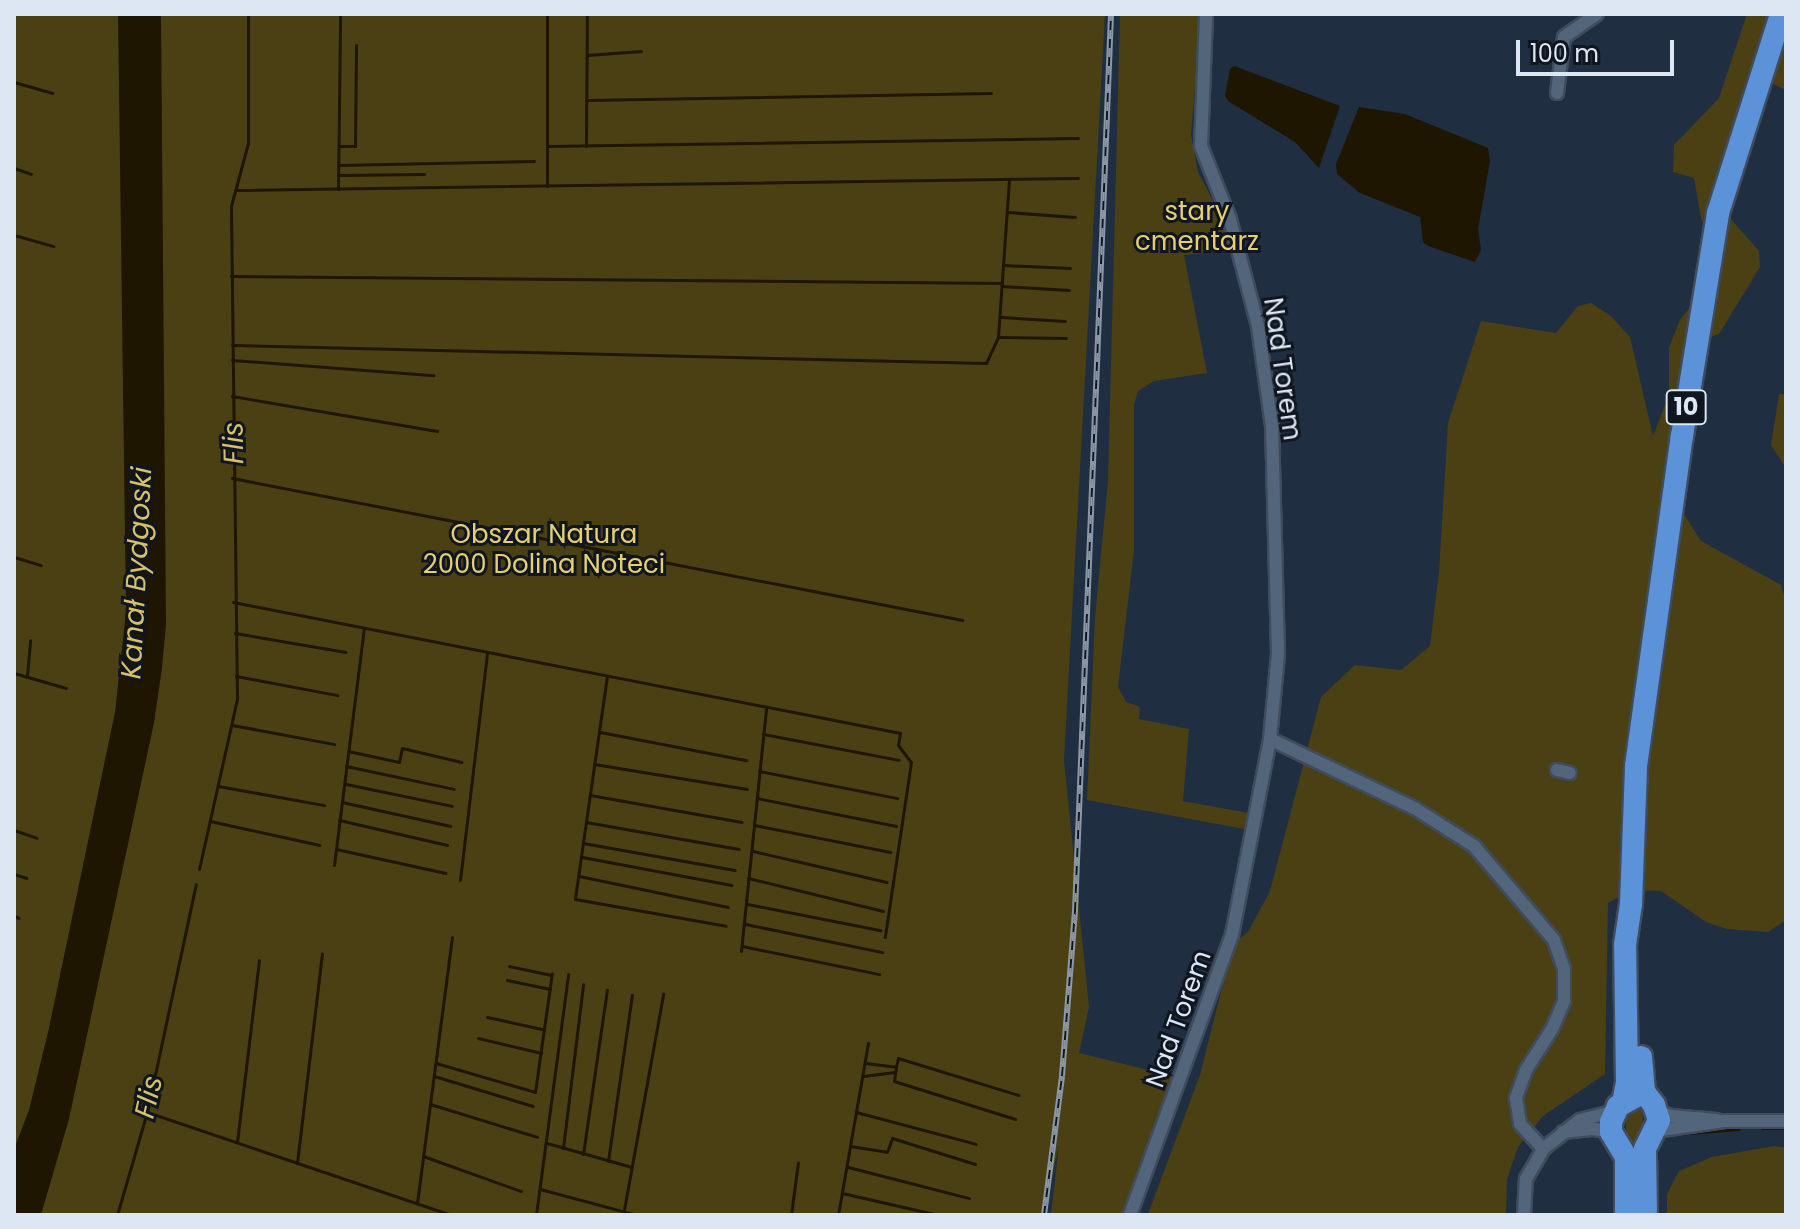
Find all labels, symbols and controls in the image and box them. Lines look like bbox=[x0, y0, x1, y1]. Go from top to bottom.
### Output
scale bar bbox=[1520, 24, 1678, 74]
text: 100 m bbox=[1530, 37, 1599, 70]
park label: stary cmentarz bbox=[1135, 196, 1259, 258]
street label: Nad Torem bbox=[1257, 296, 1307, 442]
road number: 10 bbox=[1664, 387, 1708, 427]
water label: Flis bbox=[217, 421, 251, 465]
water label: Kanał Bydgoski bbox=[115, 466, 159, 680]
park label: Obszar Natura 2000 Dolina Noteci bbox=[423, 519, 665, 580]
street label: Nad Torem bbox=[1140, 946, 1218, 1092]
water label: Flis bbox=[128, 1073, 170, 1121]

